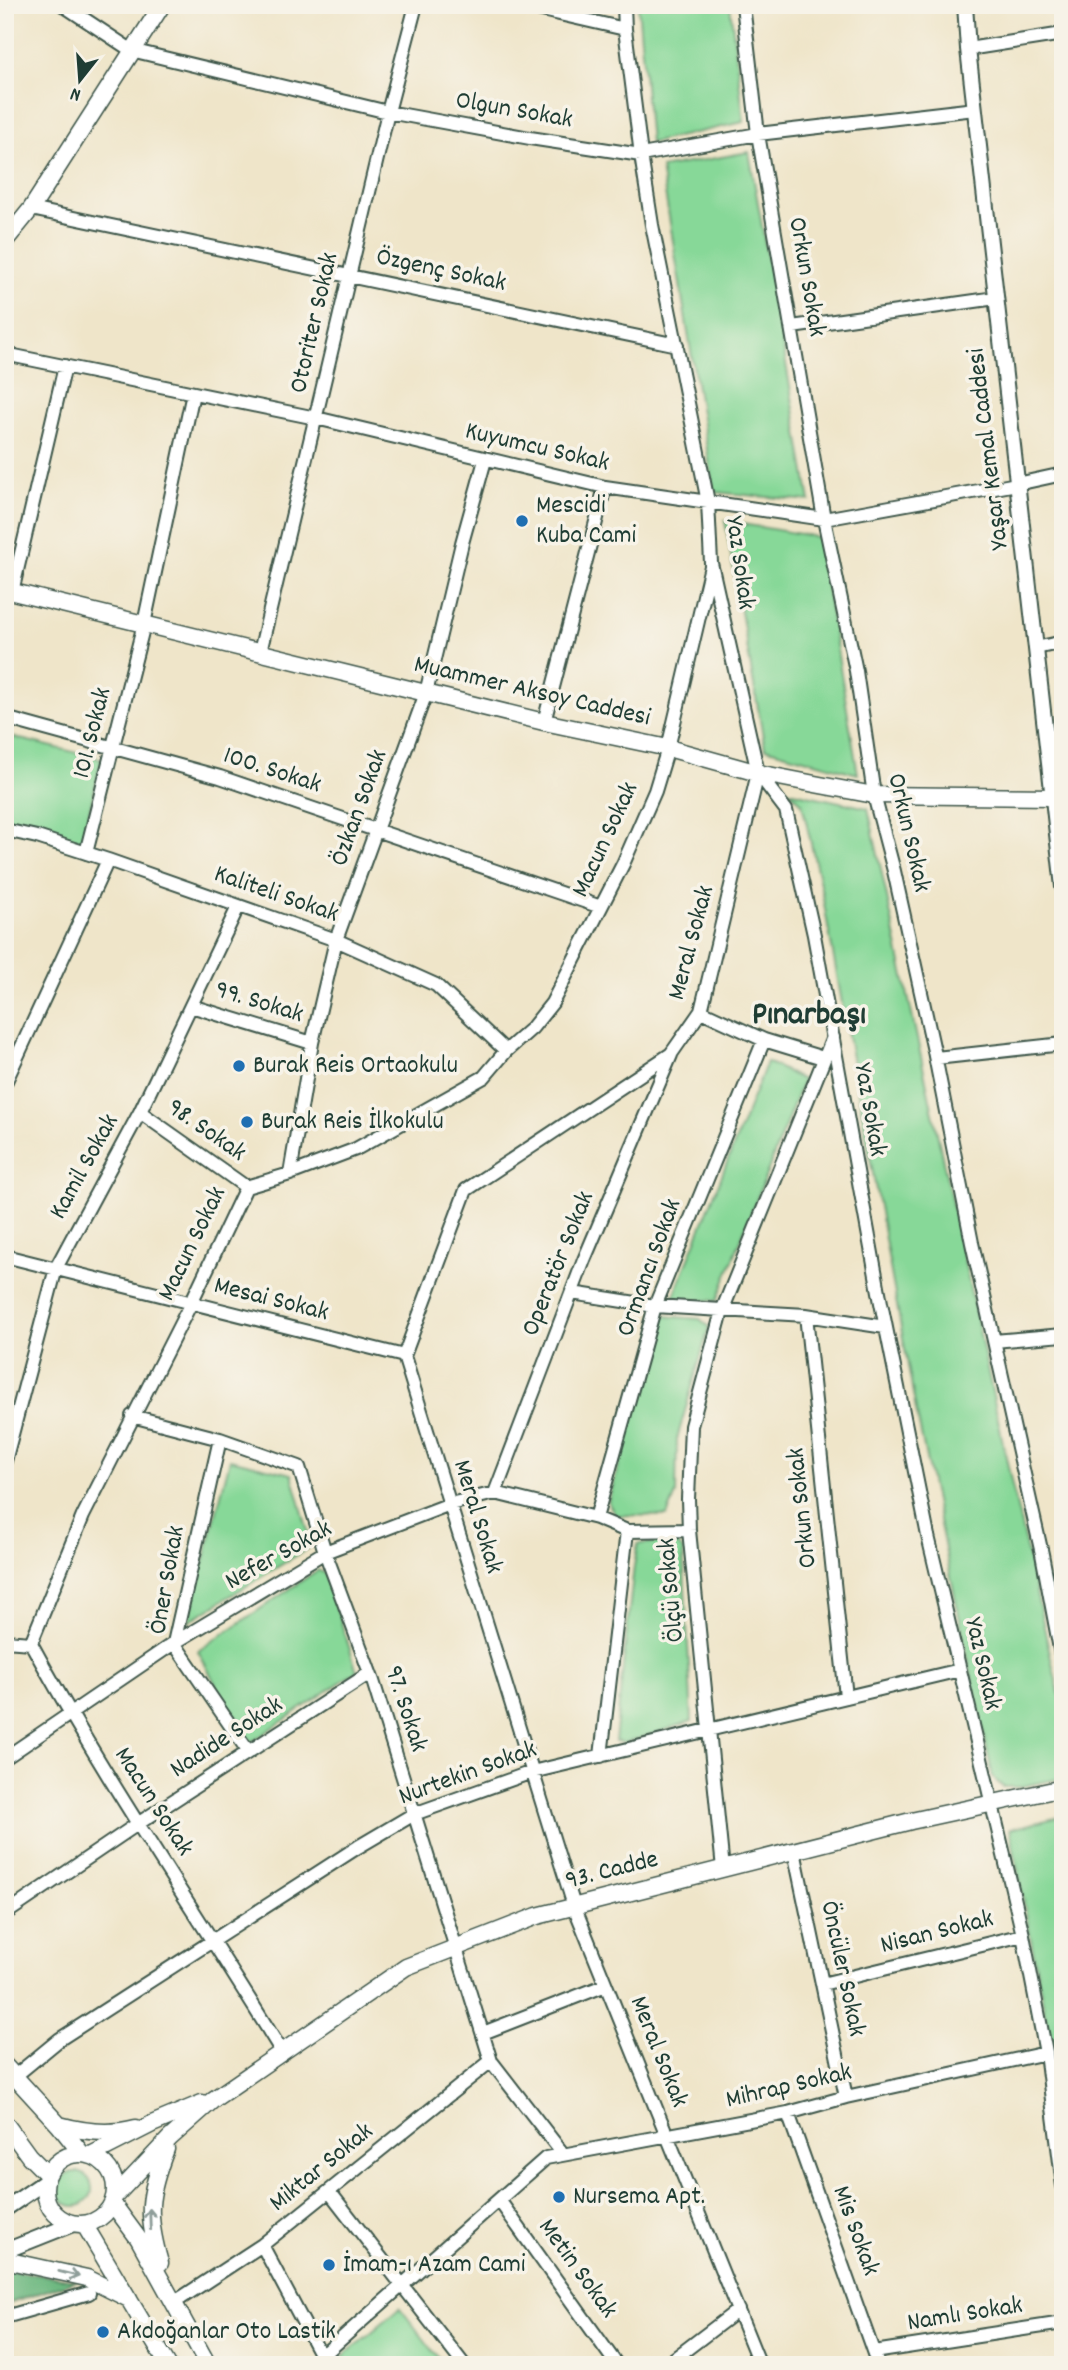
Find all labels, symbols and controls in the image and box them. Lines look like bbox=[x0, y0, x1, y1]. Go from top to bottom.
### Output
north arrow bbox=[46, 46, 116, 116]
text: N bbox=[68, 79, 84, 107]
street label: Olgun Sokak bbox=[453, 83, 575, 139]
street label: Orkun Sokak bbox=[777, 214, 835, 340]
street label: Özgenç Sokak bbox=[373, 239, 509, 303]
street label: Otoriter Sokak bbox=[281, 249, 349, 397]
street label: Yaşar Kemal Caddesi bbox=[958, 346, 1020, 552]
street label: Kuyumcu Sokak bbox=[461, 413, 613, 483]
place label: Mescidi Kuba Cami bbox=[536, 488, 637, 555]
marker: Mescidi Kuba Cami bbox=[514, 513, 530, 529]
street label: Yaz Sokak bbox=[714, 514, 764, 612]
street label: Muammer Aksoy Caddesi bbox=[410, 647, 654, 737]
street label: 101. Sokak bbox=[64, 684, 122, 782]
street label: 100. Sokak bbox=[218, 738, 326, 804]
street label: Özkan Sokak bbox=[322, 745, 398, 871]
street label: Orkun Sokak bbox=[876, 770, 940, 896]
street label: Macun Sokak bbox=[563, 776, 649, 904]
street label: Kaliteli Sokak bbox=[209, 856, 343, 934]
street label: Meral Sokak bbox=[659, 882, 725, 1004]
street label: 99. Sokak bbox=[210, 972, 308, 1034]
district label: Pınarbaşı bbox=[752, 993, 866, 1040]
place label: Burak Reis Ortaokulu bbox=[253, 1048, 458, 1085]
marker: Burak Reis Ortaokulu bbox=[231, 1058, 247, 1074]
street label: Yaz Sokak bbox=[843, 1060, 895, 1160]
street label: 98. Sokak bbox=[159, 1090, 253, 1172]
place label: Burak Reis İlkokulu bbox=[261, 1104, 444, 1141]
street label: Kamil Sokak bbox=[41, 1108, 129, 1226]
marker: Burak Reis İlkokulu bbox=[239, 1114, 255, 1130]
street label: Macun Sokak bbox=[149, 1180, 237, 1308]
street label: Operatör Sokak bbox=[513, 1186, 605, 1342]
street label: Ormancı Sokak bbox=[608, 1194, 692, 1342]
street label: Mesai Sokak bbox=[210, 1268, 332, 1332]
street label: Orkun Sokak bbox=[778, 1446, 828, 1570]
street label: Meral Sokak bbox=[442, 1456, 512, 1578]
street label: Nefer Sokak bbox=[219, 1511, 339, 1601]
street label: Öner Sokak bbox=[140, 1523, 196, 1637]
street label: Ölçü Sokak bbox=[649, 1536, 695, 1644]
street label: Yaz Sokak bbox=[953, 1614, 1011, 1714]
street label: 97. Sokak bbox=[374, 1661, 436, 1757]
street label: Nadide Sokak bbox=[163, 1688, 291, 1788]
street label: Nurtekin Sokak bbox=[394, 1732, 542, 1816]
street label: Macun Sokak bbox=[104, 1740, 202, 1864]
street label: 93. Cadde bbox=[562, 1842, 662, 1900]
street label: Öncüler Sokak bbox=[810, 1898, 874, 2040]
street label: Nisan Sokak bbox=[877, 1901, 997, 1965]
street label: Meral Sokak bbox=[619, 1991, 697, 2113]
street label: Mihrap Sokak bbox=[722, 2055, 856, 2119]
street label: Miktar Sokak bbox=[262, 2114, 382, 2222]
place label: Nursema Apt. bbox=[573, 2179, 705, 2216]
street label: Mis Sokak bbox=[822, 2181, 888, 2281]
marker: Nursema Apt. bbox=[551, 2189, 567, 2205]
one-way arrow bbox=[144, 2208, 157, 2231]
street label: Metin Sokak bbox=[528, 2211, 626, 2327]
place label: İmam-ı Azam Cami bbox=[343, 2247, 526, 2284]
marker: İmam-ı Azam Cami bbox=[321, 2257, 337, 2273]
one-way arrow bbox=[58, 2268, 80, 2281]
street label: Namlı Sokak bbox=[905, 2288, 1025, 2342]
place label: Akdoğanlar Oto Lastik bbox=[117, 2314, 336, 2351]
marker: Akdoğanlar Oto Lastik bbox=[95, 2324, 111, 2340]

